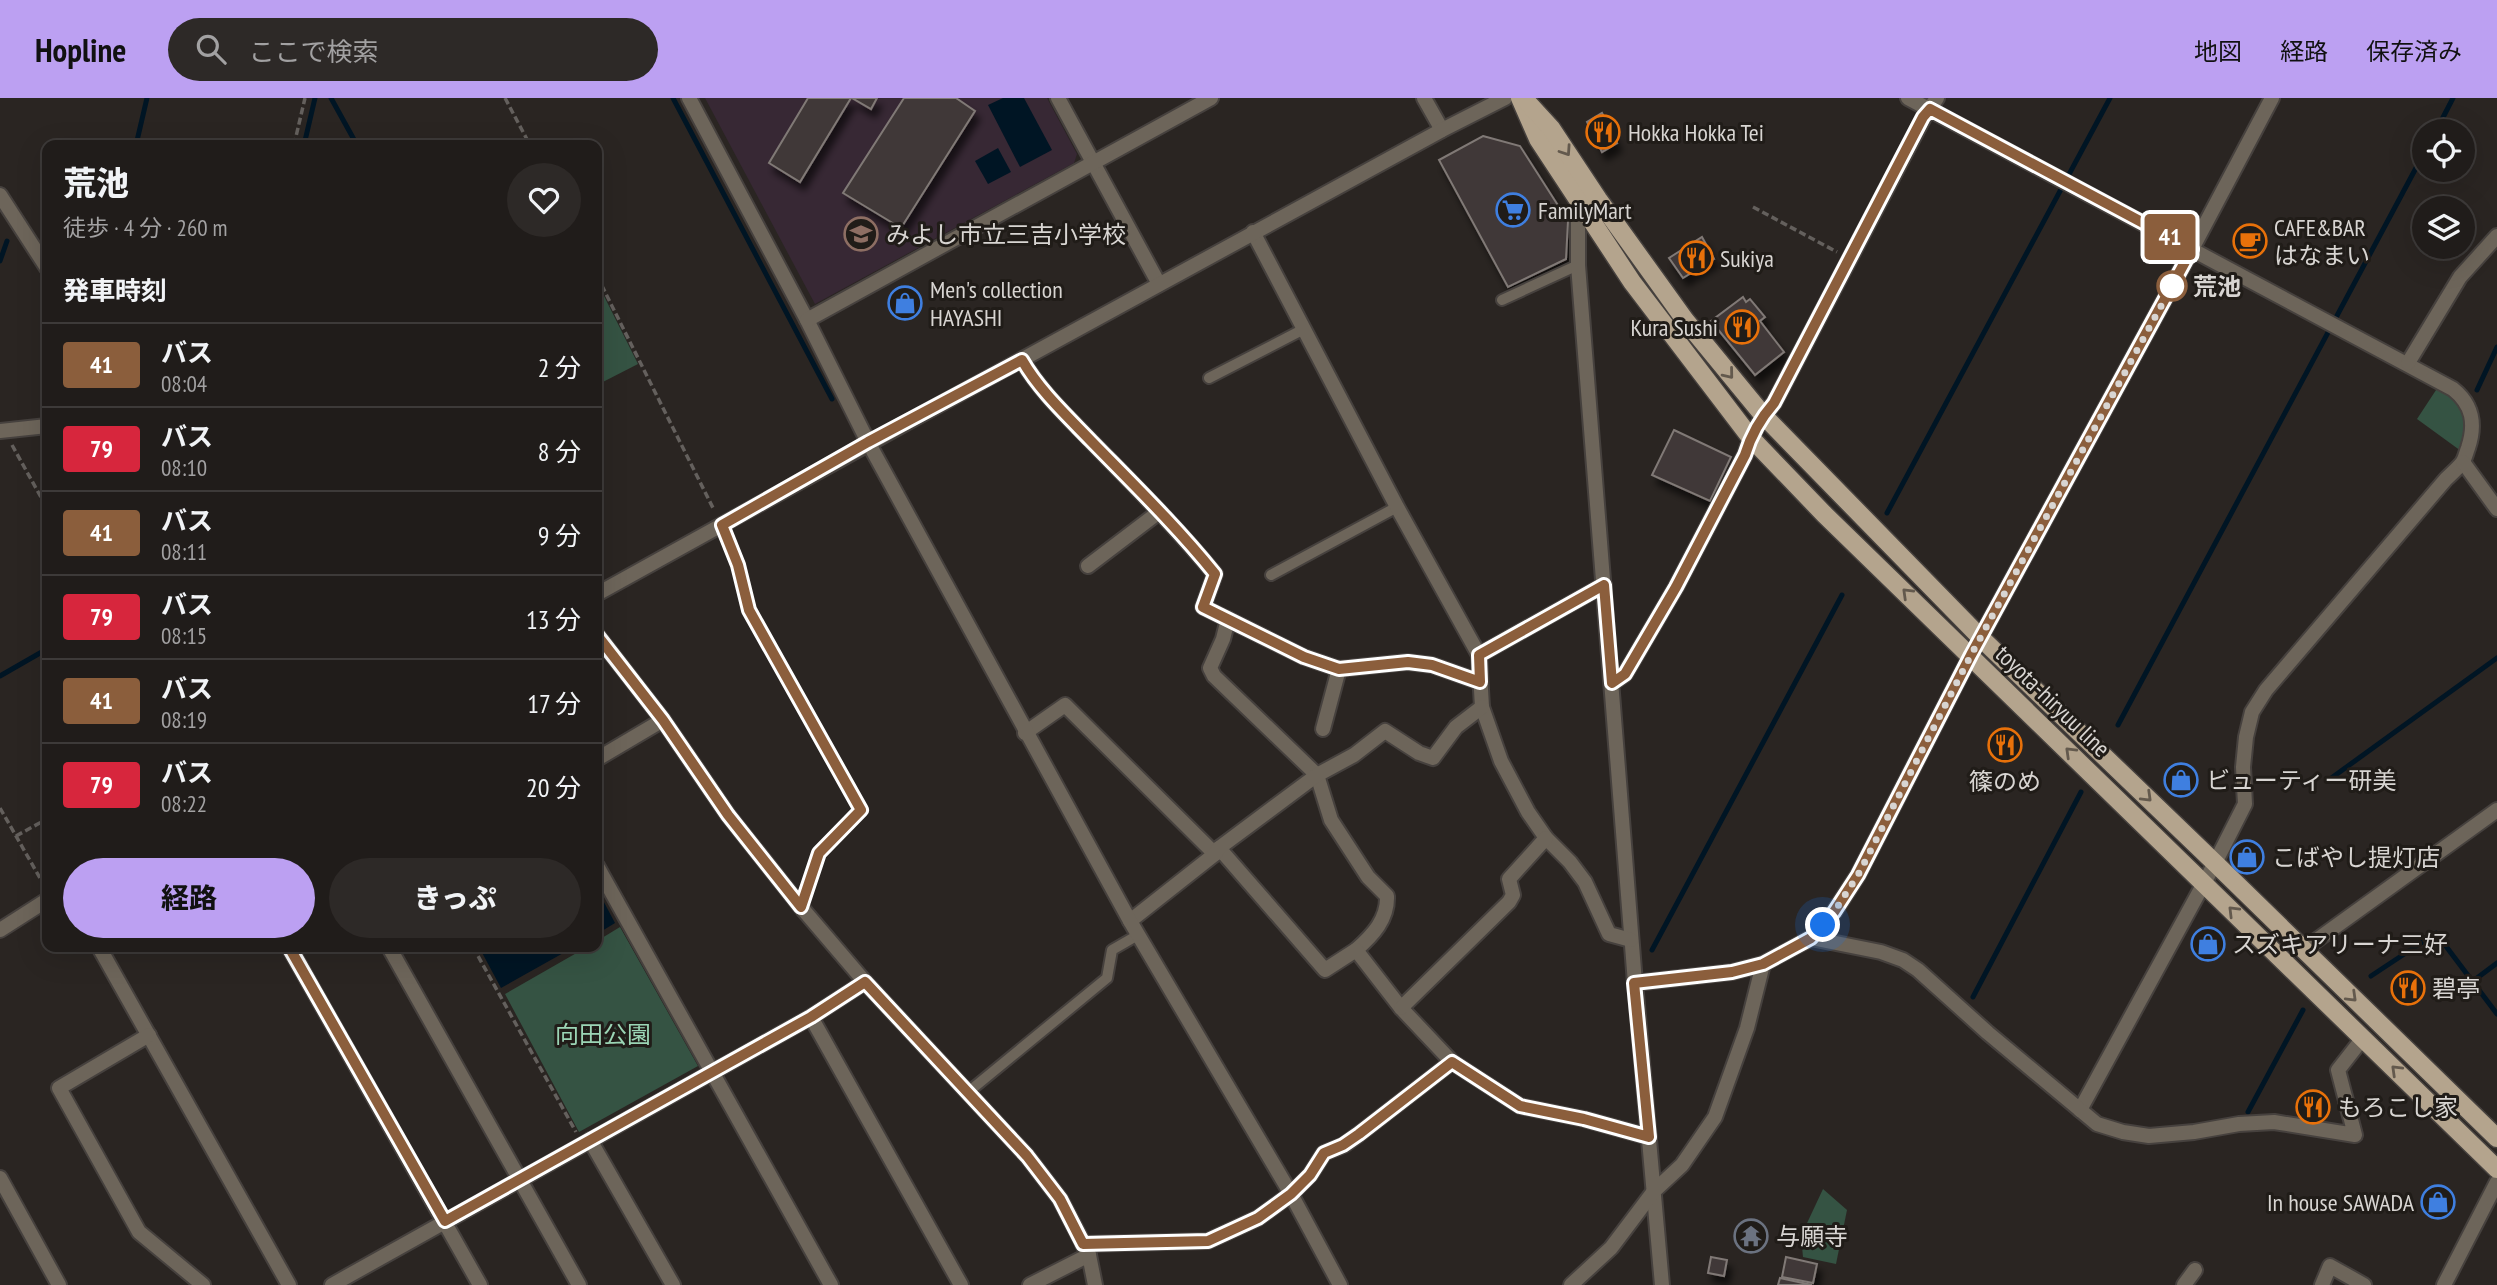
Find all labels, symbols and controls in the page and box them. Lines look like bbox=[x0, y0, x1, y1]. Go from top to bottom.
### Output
search box bbox=[168, 18, 658, 81]
text: Hopline bbox=[35, 28, 126, 71]
icon: search bbox=[192, 30, 230, 68]
text: ここで検索 bbox=[248, 35, 378, 68]
text: 地図 bbox=[2194, 36, 2242, 67]
text: 経路 bbox=[2280, 36, 2328, 67]
text: 保存済み bbox=[2366, 36, 2462, 67]
restaurant icon: Hokka Hokka Tei bbox=[1584, 113, 1622, 151]
place label: Hokka Hokka Tei bbox=[1628, 117, 1764, 148]
map controls bbox=[2412, 119, 2475, 259]
button: locate bbox=[2412, 119, 2475, 182]
one-way arrow bbox=[1558, 143, 1571, 156]
text: 荒池 bbox=[63, 161, 129, 204]
button: heart bbox=[507, 163, 581, 237]
supermarket icon: FamilyMart bbox=[1494, 191, 1532, 229]
place label: FamilyMart bbox=[1538, 195, 1632, 226]
button: layers bbox=[2412, 196, 2475, 259]
place label: CAFE&BAR はなまい bbox=[2274, 212, 2370, 271]
text: 徒歩 · 4 分 · 260 m bbox=[63, 213, 227, 242]
line badge: 41 bbox=[2138, 214, 2202, 260]
school or university icon: みよし市立三吉小学校 bbox=[842, 215, 880, 253]
place label: みよし市立三吉小学校 bbox=[886, 219, 1126, 250]
text: 41 bbox=[2159, 221, 2181, 252]
cafe icon: CAFE&BAR はなまい bbox=[2231, 222, 2269, 260]
restaurant icon: Sukiya bbox=[1677, 239, 1715, 277]
place label: Sukiya bbox=[1720, 243, 1774, 274]
marker: 荒池 bbox=[2157, 271, 2187, 301]
place label: 荒池 bbox=[2193, 271, 2241, 302]
text: 発車時刻 bbox=[63, 274, 167, 307]
place label: Men's collection HAYASHI bbox=[930, 274, 1063, 333]
shop icon: Men's collection HAYASHI bbox=[886, 284, 924, 322]
restaurant icon: Kura Sushi bbox=[1723, 308, 1761, 346]
place label: Kura Sushi bbox=[1630, 312, 1718, 343]
text: バス bbox=[161, 336, 213, 369]
text: 41 bbox=[90, 349, 113, 380]
text: 2 分 bbox=[538, 351, 581, 384]
one-way arrow bbox=[1721, 365, 1733, 378]
text: 08:04 bbox=[161, 369, 207, 398]
text: バス bbox=[161, 420, 213, 453]
text: 79 bbox=[90, 433, 113, 464]
text: 8 分 bbox=[538, 435, 581, 468]
text: 08:10 bbox=[161, 453, 207, 482]
text: バス bbox=[161, 504, 213, 537]
text: 41 bbox=[90, 517, 113, 548]
text: 9 分 bbox=[538, 519, 581, 552]
text: 08:11 bbox=[161, 537, 207, 566]
text: バス bbox=[161, 588, 213, 621]
one-way arrow bbox=[1902, 589, 1915, 602]
text: 79 bbox=[90, 601, 113, 632]
text: 13 分 bbox=[526, 603, 581, 636]
text: 08:15 bbox=[161, 621, 207, 650]
street label: toyota-hiryuu line bbox=[1989, 639, 2117, 763]
text: バス bbox=[161, 672, 213, 705]
text: 41 bbox=[90, 685, 113, 716]
text: 17 分 bbox=[527, 687, 581, 720]
text: 08:19 bbox=[161, 705, 207, 734]
restaurant icon: 篠のめ bbox=[1986, 726, 2024, 764]
one-way arrow bbox=[2065, 748, 2078, 761]
text: バス bbox=[161, 756, 213, 789]
shop icon: ビューティー研美 bbox=[2162, 761, 2200, 799]
place label: ビューティー研美 bbox=[2206, 765, 2397, 796]
place label: 篠のめ bbox=[1969, 766, 2041, 797]
text: 79 bbox=[90, 769, 113, 800]
text: 20 分 bbox=[526, 771, 581, 804]
text: 08:22 bbox=[161, 789, 207, 818]
one-way arrow bbox=[2139, 789, 2152, 802]
shop icon: こばやし提灯店 bbox=[2228, 838, 2266, 876]
place label: こばやし提灯店 bbox=[2272, 842, 2440, 873]
button: 経路 bbox=[63, 858, 315, 938]
button: きっぷ bbox=[329, 858, 581, 938]
one-way arrow bbox=[2228, 906, 2241, 919]
your location bbox=[1805, 907, 1840, 942]
shop icon: スズキアリーナ三好 bbox=[2189, 925, 2227, 963]
place label: スズキアリーナ三好 bbox=[2232, 929, 2448, 960]
restaurant icon: 碧亭 bbox=[2389, 969, 2427, 1007]
place label: 碧亭 bbox=[2432, 973, 2480, 1004]
one-way arrow bbox=[2343, 989, 2356, 1002]
park label: 向田公園 bbox=[555, 1019, 651, 1050]
one-way arrow bbox=[2391, 1066, 2404, 1079]
restaurant icon: もろこし家 bbox=[2294, 1088, 2332, 1126]
place label: もろこし家 bbox=[2338, 1092, 2458, 1123]
shop icon: In house SAWADA bbox=[2419, 1183, 2457, 1221]
place label: In house SAWADA bbox=[2267, 1187, 2415, 1218]
temple icon: 与願寺 bbox=[1732, 1217, 1770, 1255]
place label: 与願寺 bbox=[1776, 1221, 1848, 1252]

